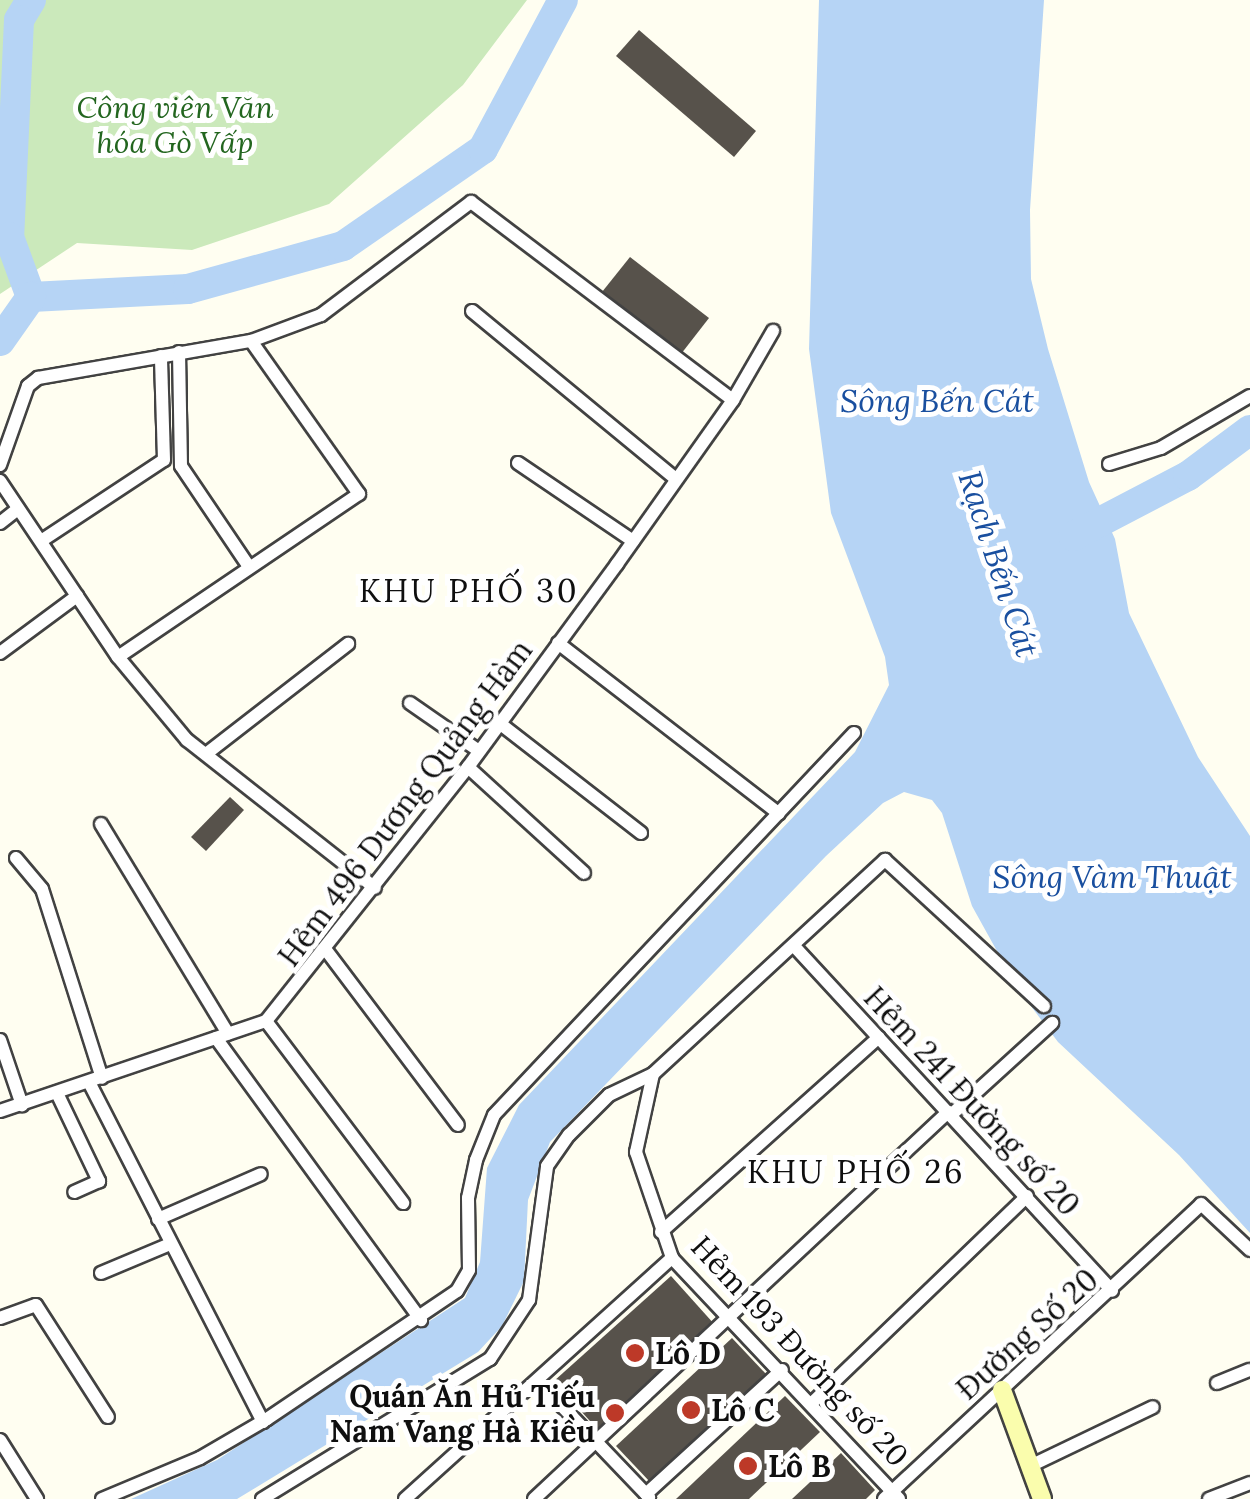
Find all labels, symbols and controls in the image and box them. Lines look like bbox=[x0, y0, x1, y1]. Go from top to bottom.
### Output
park label: Công viên Văn hóa Gò Vấp bbox=[76, 89, 274, 160]
water label: Sông Bến Cát bbox=[840, 382, 1034, 420]
water label: Rạch Bến Cát bbox=[950, 466, 1046, 662]
district label: KHU PHỐ 30 bbox=[359, 572, 579, 610]
street label: Hẻm 496 Dương Quảng Hàm bbox=[271, 633, 539, 973]
water label: Sông Vàm Thuật bbox=[992, 858, 1232, 896]
street label: Hẻm 241 Đường số 20 bbox=[857, 979, 1087, 1223]
district label: KHU PHỐ 26 bbox=[747, 1153, 965, 1191]
street label: Hẻm 193 Đường số 20 bbox=[684, 1228, 916, 1474]
street label: Đường Số 20 bbox=[949, 1261, 1105, 1407]
place label: Lô D bbox=[655, 1335, 721, 1371]
marker: Lô D bbox=[624, 1342, 646, 1364]
place label: Quán Ăn Hủ Tiếu Nam Vang Hà Kiều bbox=[330, 1378, 595, 1448]
place label: Lô C bbox=[711, 1392, 775, 1428]
marker: Lô C bbox=[680, 1399, 702, 1421]
marker: Quán Ăn Hủ Tiếu Nam Vang Hà Kiều bbox=[604, 1402, 626, 1424]
place label: Lô B bbox=[768, 1448, 831, 1484]
marker: Lô B bbox=[737, 1455, 759, 1477]

